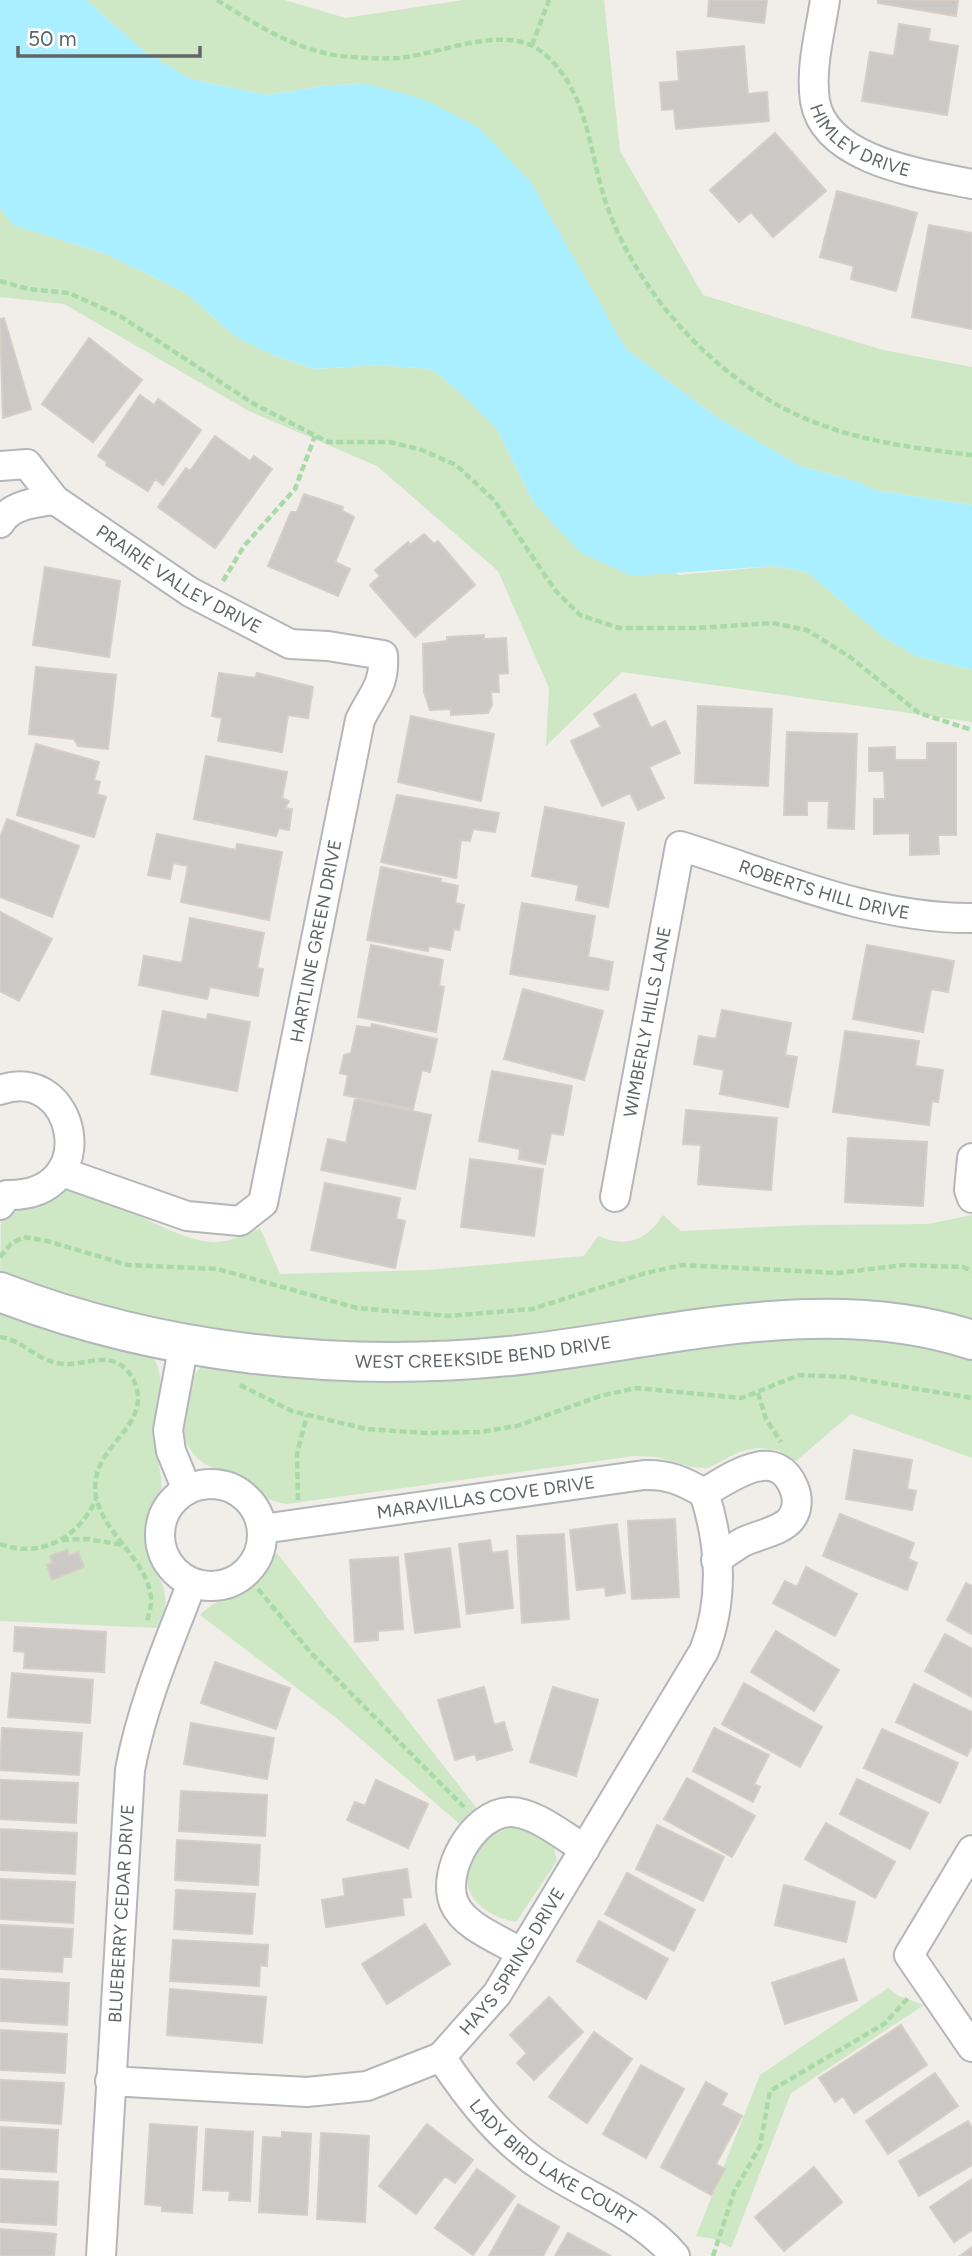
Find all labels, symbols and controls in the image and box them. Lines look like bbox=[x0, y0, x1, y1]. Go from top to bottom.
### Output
scale bar bbox=[18, 14, 200, 58]
text: 50 m bbox=[28, 26, 77, 51]
street label: HIMLEY DRIVE bbox=[805, 101, 913, 182]
street label: PRAIRIE VALLEY DRIVE bbox=[92, 520, 265, 638]
street label: HARTLINE GREEN DRIVE bbox=[286, 838, 346, 1044]
street label: ROBERTS HILL DRIVE bbox=[736, 855, 911, 924]
street label: WIMBERLY HILLS LANE bbox=[619, 925, 676, 1119]
street label: WEST CREEKSIDE BEND DRIVE bbox=[355, 1331, 613, 1373]
street label: MARAVILLAS COVE DRIVE bbox=[375, 1471, 596, 1524]
street label: BLUEBERRY CEDAR DRIVE bbox=[104, 1804, 139, 2024]
street label: HAYS SPRING DRIVE bbox=[455, 1884, 570, 2039]
street label: LADY BIRD LAKE COURT bbox=[465, 2095, 640, 2230]

